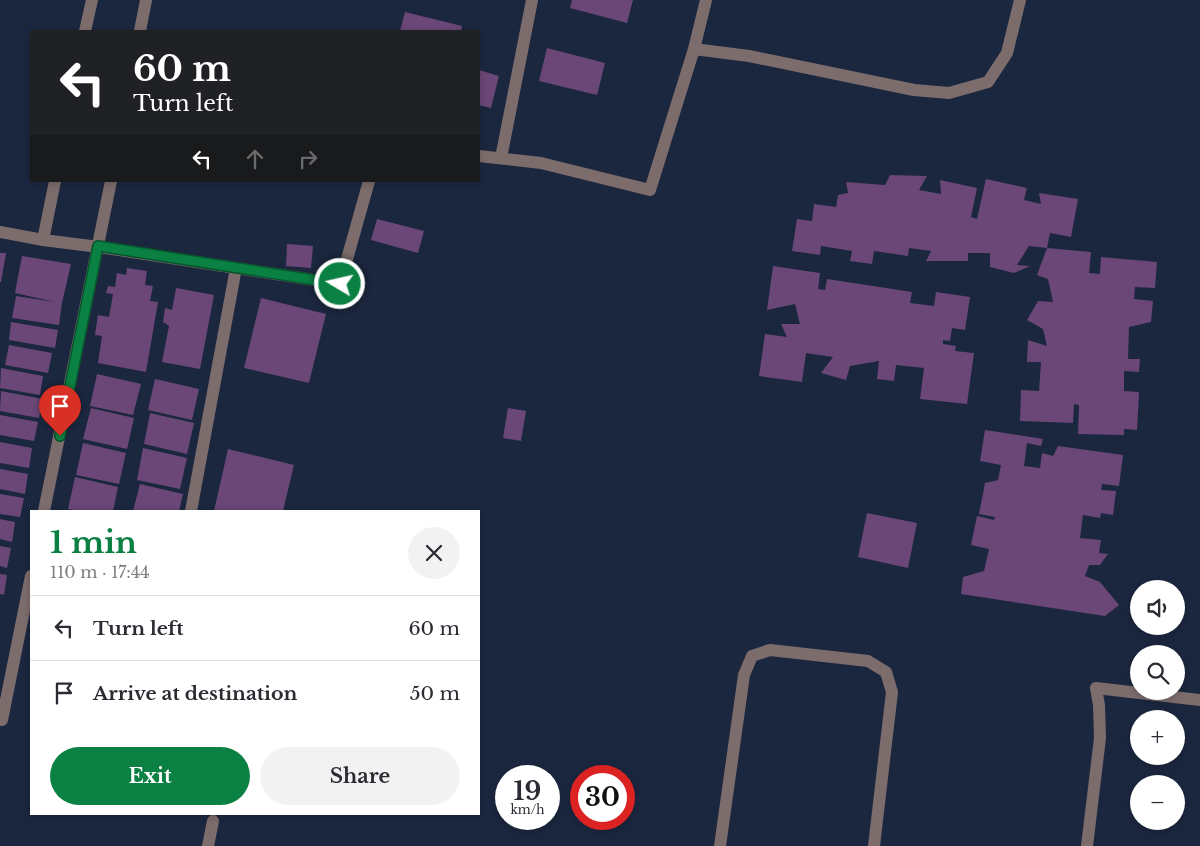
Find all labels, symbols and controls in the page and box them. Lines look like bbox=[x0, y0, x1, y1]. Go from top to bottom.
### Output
text: 60 m bbox=[133, 47, 231, 90]
icon: left bbox=[50, 50, 115, 115]
text: Turn left bbox=[133, 90, 233, 117]
icon: left bbox=[188, 145, 216, 173]
icon: ahead bbox=[241, 145, 269, 173]
icon: right bbox=[294, 145, 322, 173]
position arrow bbox=[313, 257, 365, 309]
pin bbox=[39, 385, 81, 436]
icon: arrive bbox=[46, 392, 74, 420]
text: 1 min bbox=[50, 524, 137, 561]
button: close bbox=[408, 527, 460, 579]
text: 110 m · 17:44 bbox=[50, 562, 150, 582]
map controls bbox=[1130, 580, 1185, 830]
button: sound bbox=[1130, 580, 1185, 635]
icon: left bbox=[50, 614, 78, 642]
text: Turn left bbox=[93, 617, 184, 640]
text: 60 m bbox=[408, 617, 460, 640]
button: search bbox=[1130, 645, 1185, 700]
icon: arrive bbox=[50, 679, 78, 707]
text: Arrive at destination bbox=[93, 682, 297, 705]
text: 50 m bbox=[410, 682, 460, 705]
button: + bbox=[1130, 710, 1185, 765]
button: Exit bbox=[50, 747, 250, 805]
button: Share bbox=[260, 747, 460, 805]
speed limit sign: 30 bbox=[570, 765, 635, 830]
button: − bbox=[1130, 775, 1185, 830]
text: 19 bbox=[514, 776, 541, 807]
text: km/h bbox=[510, 802, 545, 817]

